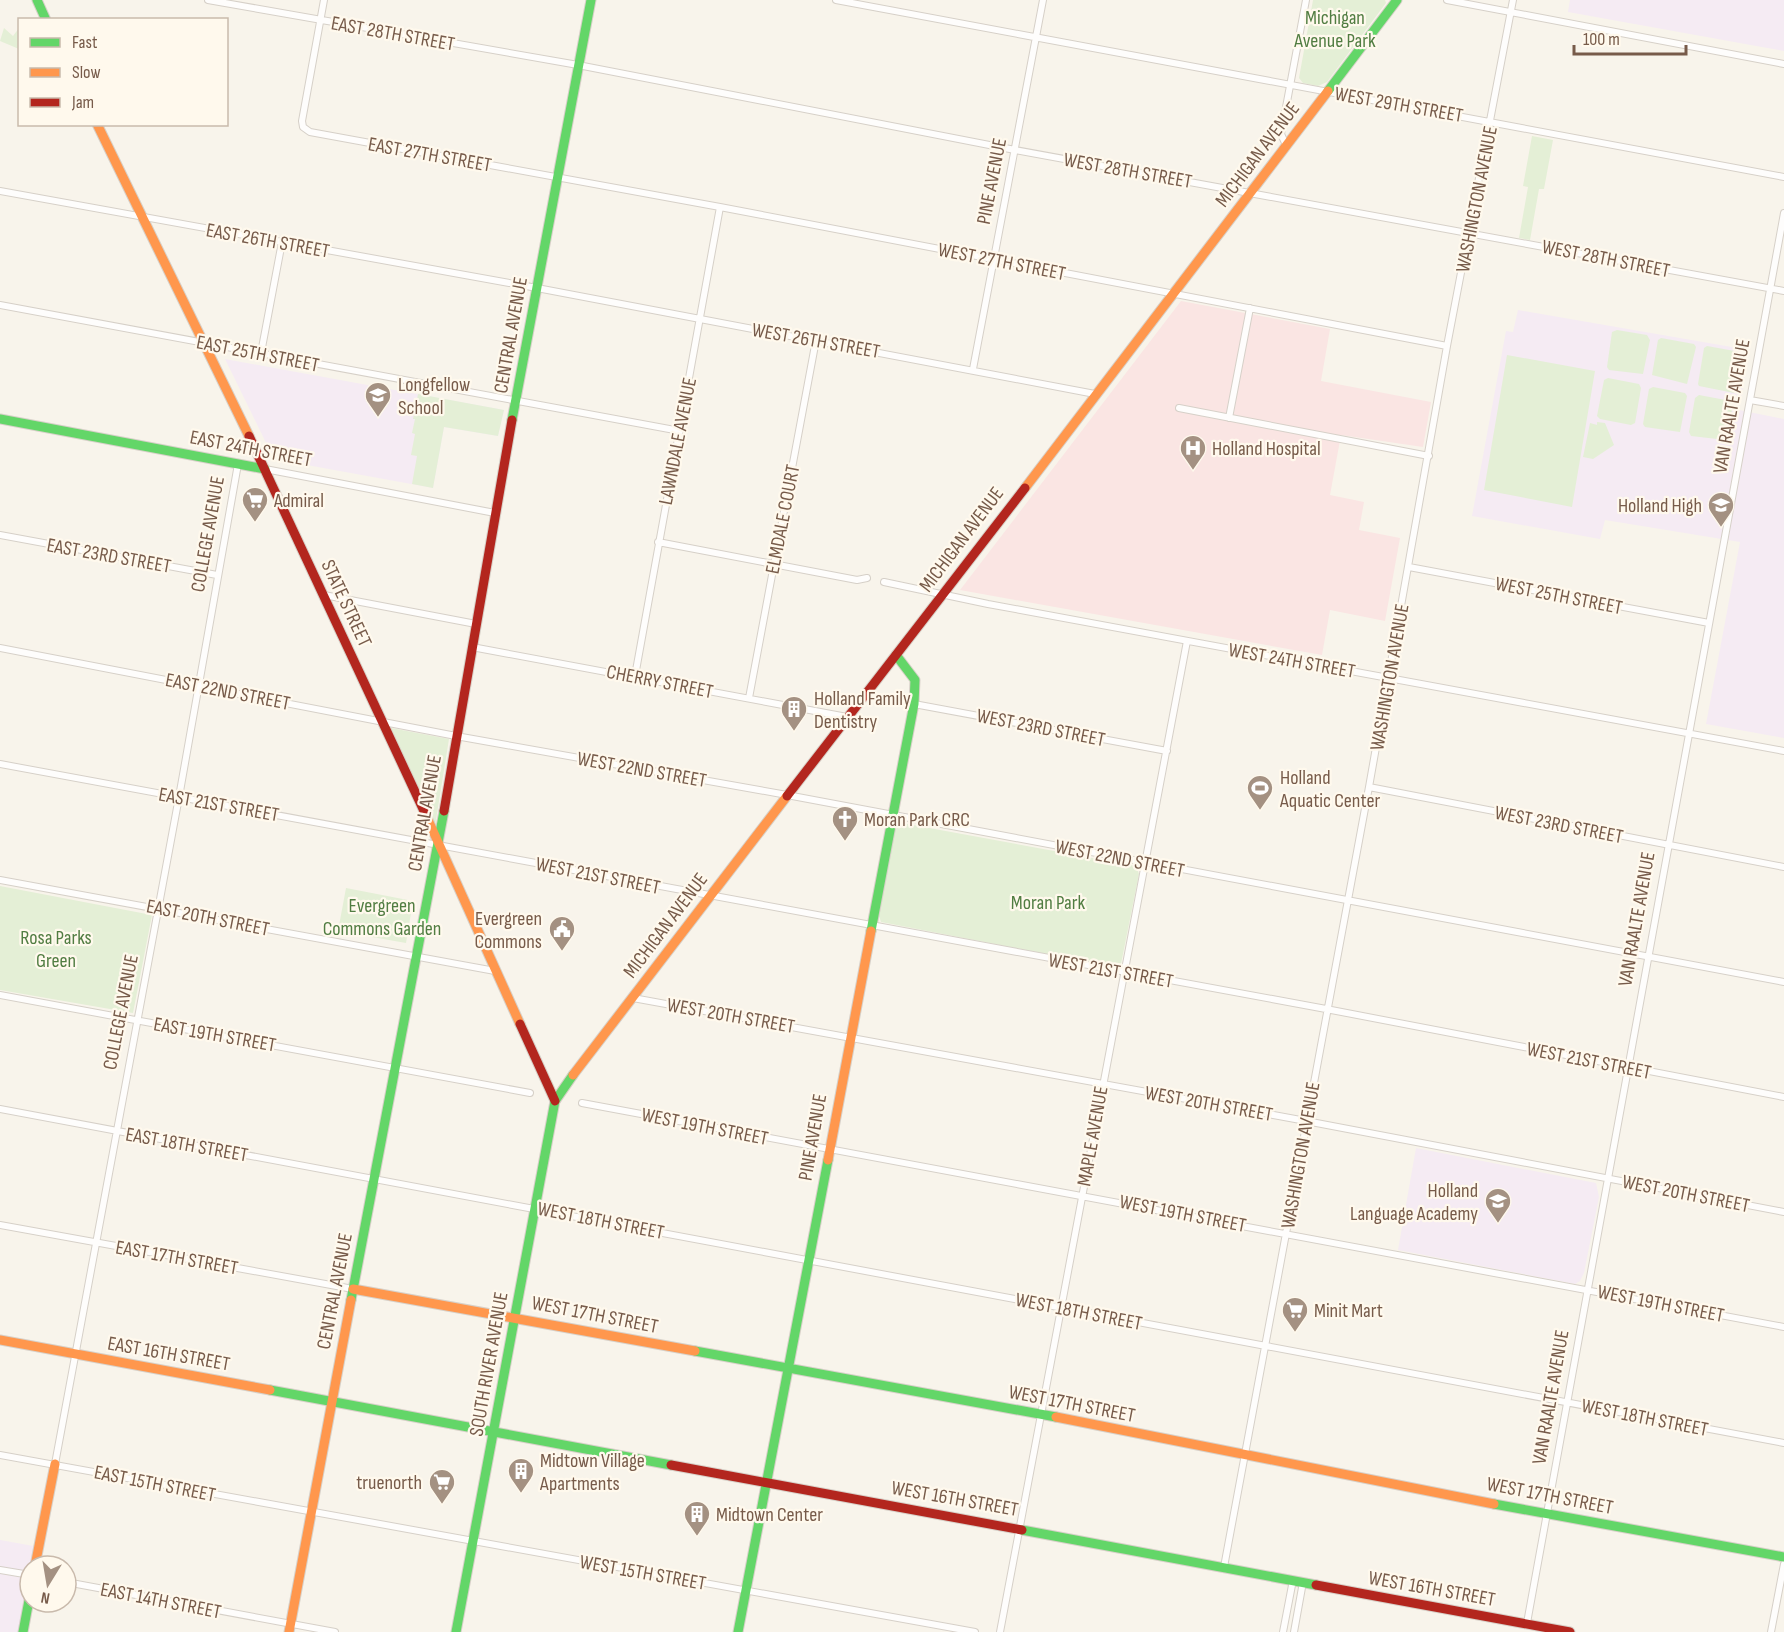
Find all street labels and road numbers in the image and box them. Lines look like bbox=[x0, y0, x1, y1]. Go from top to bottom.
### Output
street label: EAST 28TH STREET bbox=[329, 11, 457, 57]
street label: WEST 29TH STREET bbox=[1333, 82, 1465, 128]
street label: MICHIGAN AVENUE bbox=[1210, 97, 1305, 212]
street label: WASHINGTON AVENUE bbox=[1451, 124, 1503, 274]
street label: EAST 27TH STREET bbox=[366, 132, 493, 178]
street label: PINE AVENUE bbox=[972, 136, 1012, 227]
street label: WEST 28TH STREET bbox=[1062, 148, 1194, 194]
street label: EAST 26TH STREET bbox=[204, 218, 331, 264]
street label: WEST 28TH STREET bbox=[1540, 235, 1672, 283]
street label: WEST 27TH STREET bbox=[936, 238, 1068, 286]
street label: CENTRAL AVENUE bbox=[489, 275, 533, 395]
street label: WEST 26TH STREET bbox=[750, 318, 882, 364]
street label: EAST 25TH STREET bbox=[194, 330, 321, 378]
street label: VAN RAALTE AVENUE bbox=[1708, 337, 1756, 475]
street label: LAWNDALE AVENUE bbox=[654, 375, 702, 507]
street label: EAST 24TH STREET bbox=[188, 425, 314, 473]
street label: ELMDALE COURT bbox=[761, 462, 805, 576]
street label: COLLEGE AVENUE bbox=[186, 474, 230, 594]
street label: MICHIGAN AVENUE bbox=[914, 482, 1009, 597]
street label: EAST 23RD STREET bbox=[45, 533, 173, 579]
street label: STATE STREET bbox=[315, 556, 377, 651]
street label: WEST 25TH STREET bbox=[1493, 572, 1624, 620]
street label: WASHINGTON AVENUE bbox=[1365, 602, 1415, 752]
street label: WEST 24TH STREET bbox=[1227, 638, 1357, 684]
street label: CHERRY STREET bbox=[604, 660, 715, 704]
street label: EAST 22ND STREET bbox=[163, 668, 292, 716]
street label: WEST 23RD STREET bbox=[975, 704, 1107, 752]
street label: WEST 22ND STREET bbox=[575, 747, 708, 793]
street label: CENTRAL AVENUE bbox=[403, 753, 447, 873]
street label: EAST 21ST STREET bbox=[157, 783, 281, 827]
street label: WEST 23RD STREET bbox=[1493, 801, 1625, 849]
street label: WEST 22ND STREET bbox=[1053, 835, 1186, 883]
street label: VAN RAALTE AVENUE bbox=[1613, 850, 1661, 988]
street label: WEST 21ST STREET bbox=[533, 852, 662, 900]
street label: MICHIGAN AVENUE bbox=[618, 868, 713, 983]
street label: EAST 20TH STREET bbox=[144, 894, 271, 942]
street label: WEST 21ST STREET bbox=[1047, 948, 1175, 994]
street label: COLLEGE AVENUE bbox=[98, 952, 144, 1072]
street label: WEST 20TH STREET bbox=[665, 993, 797, 1039]
street label: EAST 19TH STREET bbox=[152, 1012, 278, 1058]
street label: WEST 21ST STREET bbox=[1524, 1037, 1653, 1085]
street label: WASHINGTON AVENUE bbox=[1276, 1080, 1326, 1230]
street label: WEST 20TH STREET bbox=[1143, 1081, 1275, 1127]
street label: MAPLE AVENUE bbox=[1072, 1084, 1114, 1188]
street label: PINE AVENUE bbox=[794, 1092, 832, 1182]
street label: WEST 19TH STREET bbox=[639, 1103, 770, 1151]
street label: EAST 18TH STREET bbox=[124, 1122, 250, 1168]
street label: WEST 20TH STREET bbox=[1620, 1170, 1752, 1218]
street label: WEST 19TH STREET bbox=[1117, 1190, 1248, 1238]
street label: WEST 18TH STREET bbox=[535, 1197, 666, 1245]
street label: CENTRAL AVENUE bbox=[312, 1231, 358, 1351]
street label: EAST 17TH STREET bbox=[114, 1235, 240, 1281]
street label: WEST 19TH STREET bbox=[1595, 1280, 1726, 1328]
street label: WEST 18TH STREET bbox=[1013, 1288, 1144, 1336]
street label: SOUTH RIVER AVENUE bbox=[464, 1290, 514, 1438]
street label: WEST 17TH STREET bbox=[530, 1291, 660, 1339]
street label: VAN RAALTE AVENUE bbox=[1527, 1328, 1575, 1466]
street label: EAST 16TH STREET bbox=[106, 1331, 232, 1377]
street label: WEST 17TH STREET bbox=[1007, 1380, 1137, 1428]
street label: WEST 18TH STREET bbox=[1579, 1394, 1710, 1442]
street label: EAST 15TH STREET bbox=[92, 1460, 218, 1508]
street label: WEST 17TH STREET bbox=[1485, 1472, 1615, 1520]
street label: WEST 16TH STREET bbox=[890, 1476, 1020, 1522]
street label: WEST 15TH STREET bbox=[578, 1550, 708, 1596]
street label: WEST 16TH STREET bbox=[1367, 1566, 1497, 1612]
street label: EAST 14TH STREET bbox=[98, 1578, 223, 1624]

